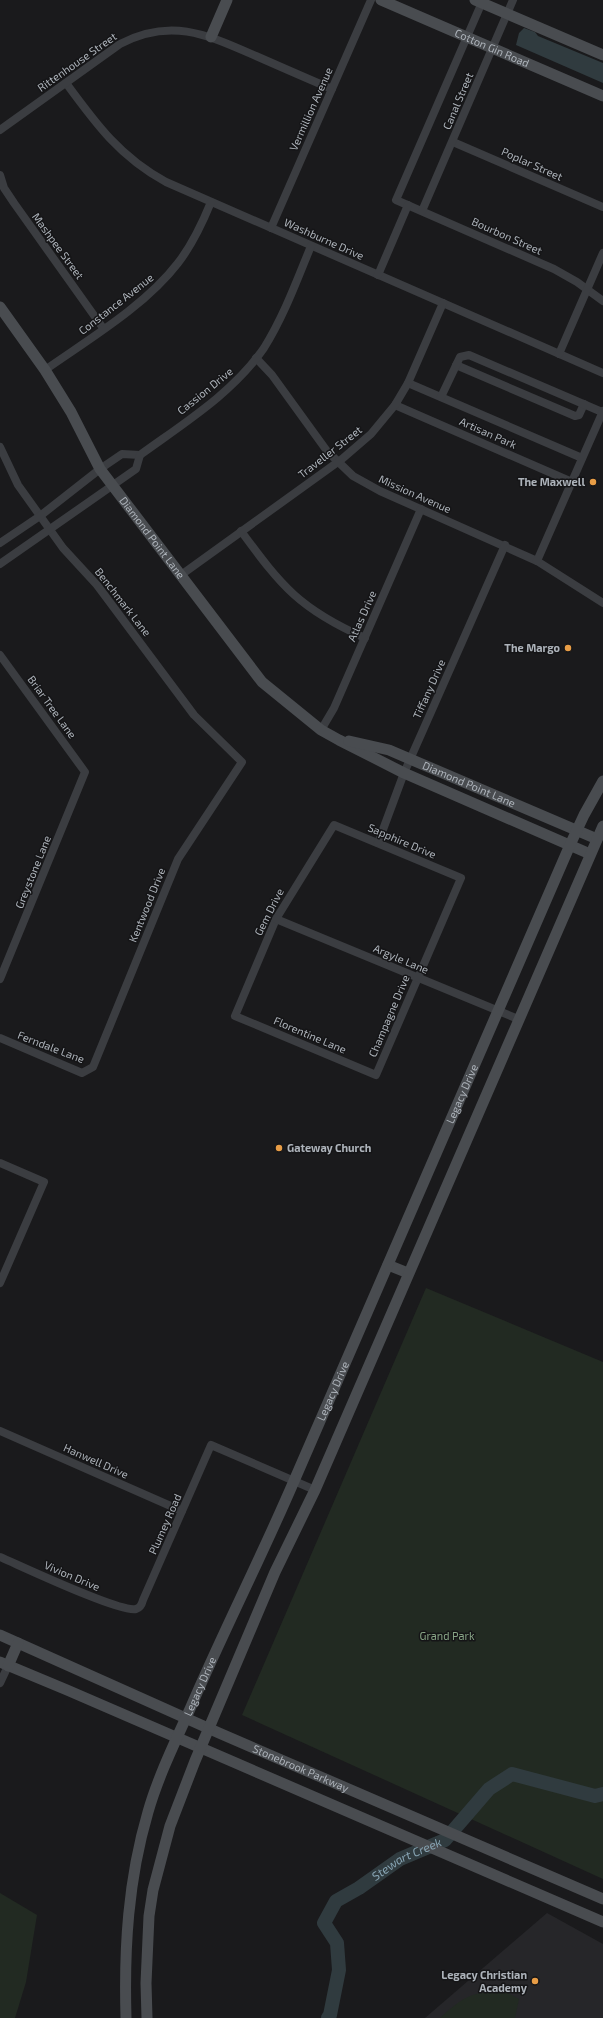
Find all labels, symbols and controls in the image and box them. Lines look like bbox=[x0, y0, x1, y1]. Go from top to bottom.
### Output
street label: Cotton Gin Road bbox=[453, 26, 532, 69]
street label: Rittenhouse Street bbox=[35, 29, 119, 94]
street label: Vermillion Avenue bbox=[286, 65, 335, 153]
street label: Canal Street bbox=[440, 70, 475, 131]
street label: Poplar Street bbox=[500, 144, 565, 183]
street label: Mashpee Street bbox=[30, 210, 87, 281]
street label: Bourbon Street bbox=[470, 214, 544, 257]
street label: Washburne Drive bbox=[282, 215, 366, 262]
street label: Constance Avenue bbox=[76, 270, 156, 337]
street label: Cassion Drive bbox=[174, 364, 235, 417]
street label: Artisan Park bbox=[458, 414, 519, 451]
street label: Traveller Street bbox=[295, 423, 364, 480]
street label: Mission Avenue bbox=[377, 472, 454, 515]
place label: The Maxwell bbox=[518, 475, 585, 488]
marker: The Maxwell bbox=[588, 477, 598, 487]
street label: Diamond Point Lane bbox=[117, 494, 188, 581]
street label: Benchmark Lane bbox=[93, 565, 154, 638]
street label: Atlas Drive bbox=[345, 588, 379, 643]
place label: The Margo bbox=[504, 641, 560, 654]
marker: The Margo bbox=[563, 643, 573, 653]
street label: Tiffany Drive bbox=[410, 657, 447, 720]
street label: Briar Tree Lane bbox=[25, 673, 80, 741]
street label: Diamond Point Lane bbox=[421, 758, 518, 809]
street label: Sapphire Drive bbox=[366, 820, 438, 861]
street label: Greystone Lane bbox=[12, 833, 53, 910]
street label: Kentwood Drive bbox=[126, 866, 167, 944]
street label: Gem Drive bbox=[251, 886, 286, 937]
street label: Argyle Lane bbox=[372, 941, 431, 976]
street label: Champagne Drive bbox=[365, 973, 412, 1059]
street label: Florentine Lane bbox=[272, 1013, 349, 1056]
street label: Ferndale Lane bbox=[16, 1028, 86, 1065]
street label: Legacy Drive bbox=[443, 1062, 480, 1125]
place label: Gateway Church bbox=[287, 1141, 371, 1155]
marker: Gateway Church bbox=[274, 1143, 284, 1153]
street label: Legacy Drive bbox=[314, 1359, 351, 1422]
street label: Hanwell Drive bbox=[62, 1440, 131, 1481]
street label: Plumey Road bbox=[145, 1492, 184, 1556]
street label: Vivion Drive bbox=[42, 1558, 102, 1593]
park label: Grand Park bbox=[420, 1629, 475, 1642]
street label: Legacy Drive bbox=[181, 1655, 218, 1718]
street label: Stonebrook Parkway bbox=[251, 1741, 351, 1794]
water label: Stewart Creek bbox=[369, 1834, 443, 1883]
place label: Legacy Christian Academy bbox=[441, 1968, 528, 1995]
marker: Legacy Christian Academy bbox=[530, 1976, 540, 1986]

